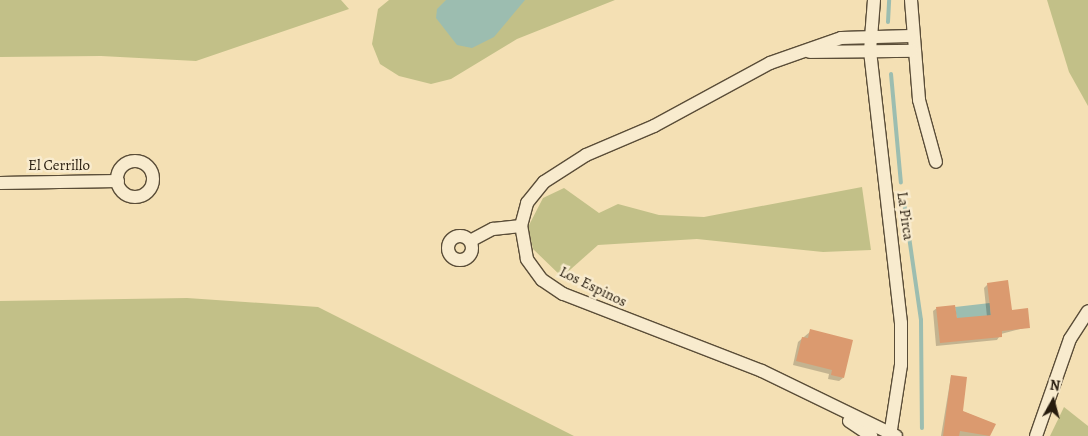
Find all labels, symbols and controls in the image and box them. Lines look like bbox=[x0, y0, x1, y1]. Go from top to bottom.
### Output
street label: El Cerrillo bbox=[28, 157, 90, 175]
street label: La Pirca bbox=[893, 191, 917, 241]
street label: Los Espinos bbox=[556, 263, 630, 311]
north arrow bbox=[1028, 376, 1078, 426]
text: N bbox=[1049, 376, 1061, 396]

